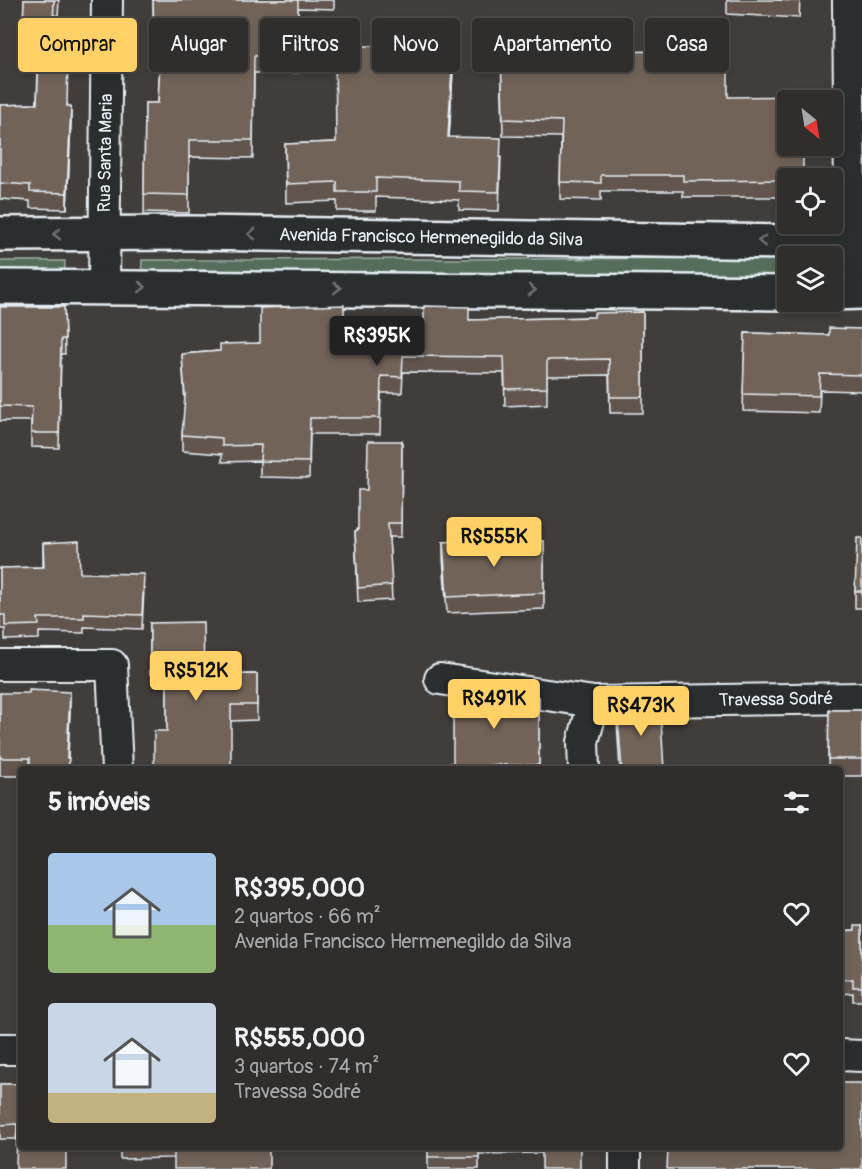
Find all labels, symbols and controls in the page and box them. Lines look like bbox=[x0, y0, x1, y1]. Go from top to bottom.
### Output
chip: Comprar bbox=[18, 18, 137, 72]
chip: Alugar bbox=[149, 18, 248, 72]
chip: Filtros bbox=[260, 18, 360, 72]
chip: Novo bbox=[372, 18, 460, 72]
chip: Apartamento bbox=[472, 18, 633, 72]
chip: Casa bbox=[645, 18, 729, 72]
north arrow bbox=[777, 90, 843, 156]
map controls bbox=[777, 90, 843, 312]
street label: Rua Santa Maria bbox=[93, 93, 118, 213]
button: locate bbox=[777, 168, 843, 234]
street label: Avenida Francisco Hermenegildo da Silva bbox=[279, 223, 583, 252]
one-way arrow bbox=[52, 228, 61, 240]
one-way arrow bbox=[247, 228, 256, 240]
one-way arrow bbox=[757, 235, 766, 247]
button: layers bbox=[777, 246, 843, 312]
one-way arrow bbox=[138, 281, 147, 293]
one-way arrow bbox=[333, 282, 342, 294]
one-way arrow bbox=[528, 284, 537, 296]
pin: R$395K bbox=[328, 316, 426, 367]
text: R$395K bbox=[344, 323, 410, 348]
pin: R$555K bbox=[445, 517, 543, 568]
text: R$555K bbox=[461, 524, 528, 549]
pin: R$512K bbox=[147, 651, 245, 702]
text: R$512K bbox=[164, 658, 228, 683]
pin: R$491K bbox=[445, 679, 543, 730]
text: R$491K bbox=[462, 686, 526, 711]
pin: R$473K bbox=[592, 686, 690, 737]
street label: Travessa Sodré bbox=[719, 687, 833, 712]
text: R$473K bbox=[607, 693, 675, 718]
text: 5 imóveis bbox=[48, 786, 150, 818]
icon: filters bbox=[780, 786, 813, 819]
text: R$395,000 bbox=[234, 872, 365, 904]
icon: home bbox=[96, 877, 168, 949]
icon: heart bbox=[780, 897, 813, 930]
text: 2 quartos · 66 m² bbox=[234, 904, 380, 929]
text: Avenida Francisco Hermenegildo da Silva bbox=[234, 929, 572, 954]
text: R$555,000 bbox=[234, 1022, 365, 1054]
icon: home bbox=[96, 1027, 168, 1099]
icon: heart bbox=[780, 1047, 813, 1080]
text: 3 quartos · 74 m² bbox=[234, 1054, 379, 1079]
text: Travessa Sodré bbox=[234, 1079, 361, 1104]

